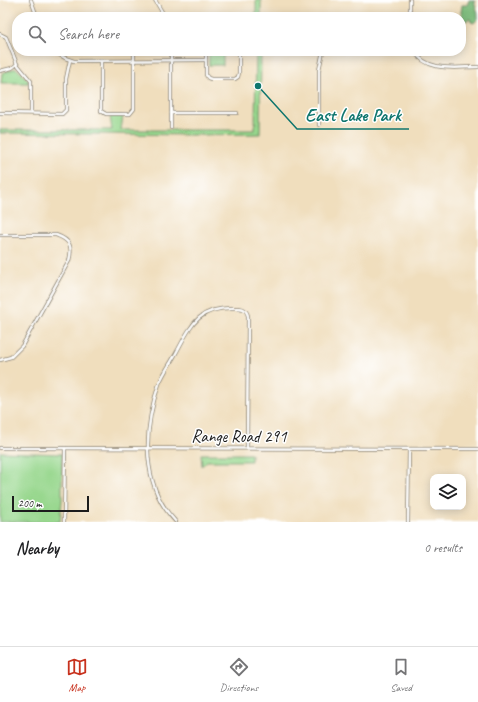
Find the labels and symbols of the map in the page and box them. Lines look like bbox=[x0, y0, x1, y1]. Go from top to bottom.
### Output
callout: East Lake Park bbox=[297, 99, 409, 129]
text: East Lake Park bbox=[305, 104, 403, 126]
street label: Range Road 291 bbox=[191, 426, 288, 447]
scale bar bbox=[12, 494, 89, 513]

